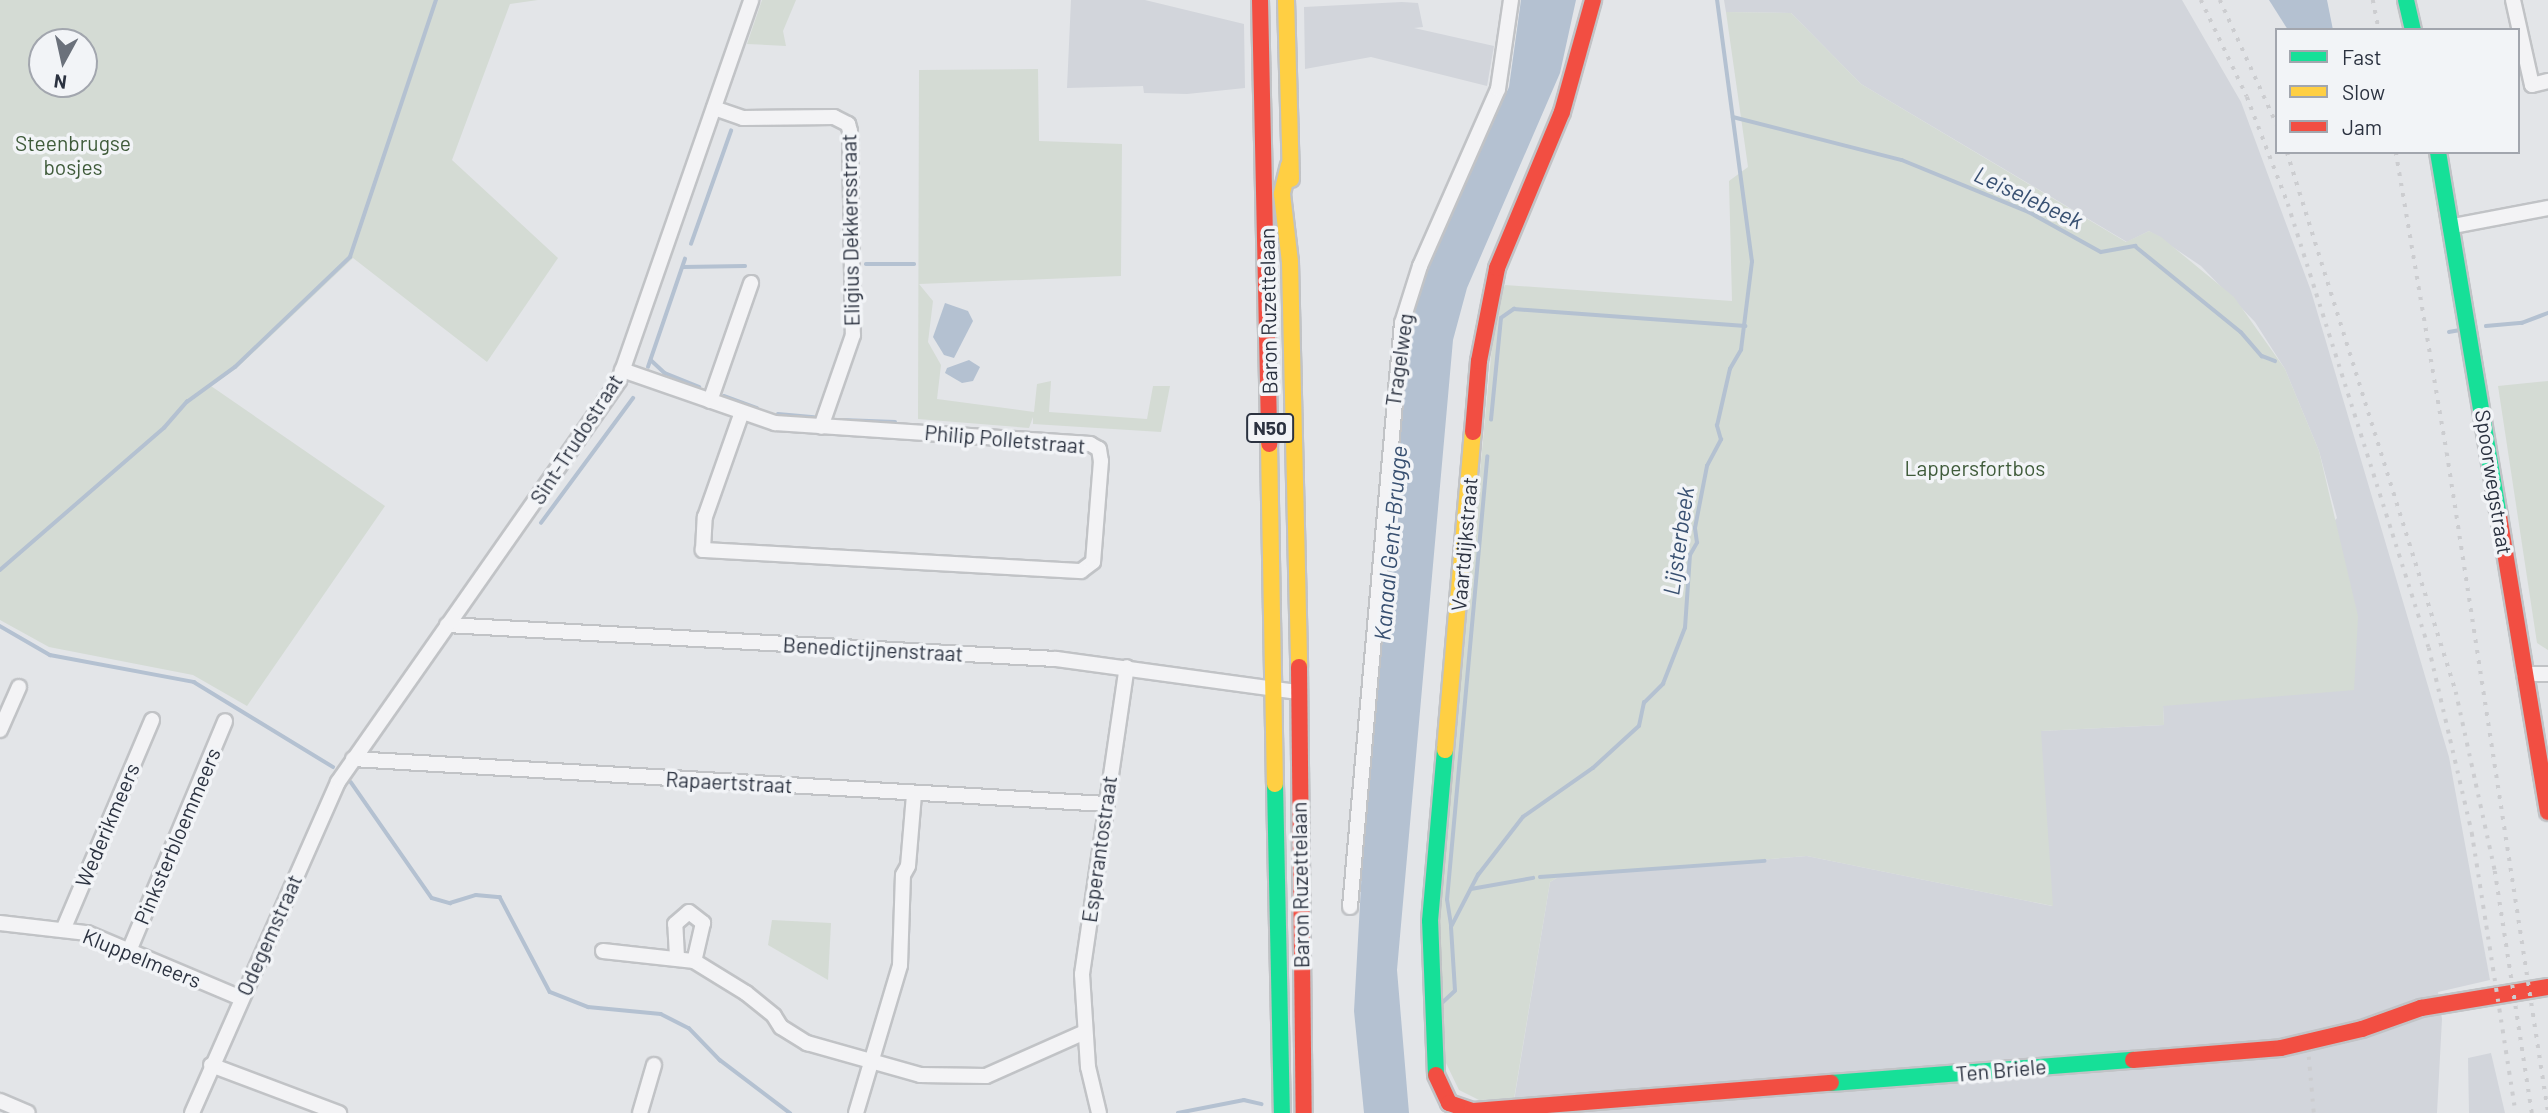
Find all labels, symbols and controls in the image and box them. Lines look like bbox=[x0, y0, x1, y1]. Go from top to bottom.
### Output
north arrow bbox=[28, 28, 98, 98]
legend bbox=[2275, 28, 2520, 154]
text: Fast bbox=[2342, 44, 2382, 69]
text: N bbox=[52, 70, 68, 95]
text: Slow bbox=[2342, 79, 2385, 104]
text: Jam bbox=[2342, 114, 2382, 139]
park label: Steenbrugse bosjes bbox=[15, 130, 131, 180]
street label: Eligius Dekkersstraat bbox=[836, 133, 864, 327]
water label: Leiselebeek bbox=[1970, 160, 2088, 234]
street label: Baron Ruzettelaan bbox=[1254, 228, 1282, 394]
street label: Tragelweg bbox=[1380, 312, 1418, 408]
street label: Sint-Trudostraat bbox=[524, 369, 628, 509]
street label: Spoorwegstraat bbox=[2470, 408, 2518, 556]
road number: N50 bbox=[1246, 412, 1294, 444]
street label: Philip Polletstraat bbox=[924, 419, 1086, 459]
water label: Kanaal Gent-Brugge bbox=[1368, 444, 1412, 642]
park label: Lappersfortbos bbox=[1905, 455, 2045, 481]
street label: Vaartdijkstraat bbox=[1446, 476, 1482, 612]
water label: Lijsterbeek bbox=[1657, 485, 1699, 597]
street label: Benedictijnenstraat bbox=[782, 632, 964, 666]
street label: Pinksterbloemmeers bbox=[128, 744, 226, 928]
street label: Wederikmeers bbox=[70, 759, 144, 891]
street label: Rapaertstraat bbox=[665, 766, 793, 798]
street label: Esperantostraat bbox=[1076, 774, 1122, 924]
street label: Baron Ruzettelaan bbox=[1286, 802, 1314, 968]
street label: Odegemstraat bbox=[231, 871, 307, 999]
street label: Kluppelmeers bbox=[79, 923, 205, 993]
street label: Ten Briele bbox=[1955, 1054, 2047, 1086]

